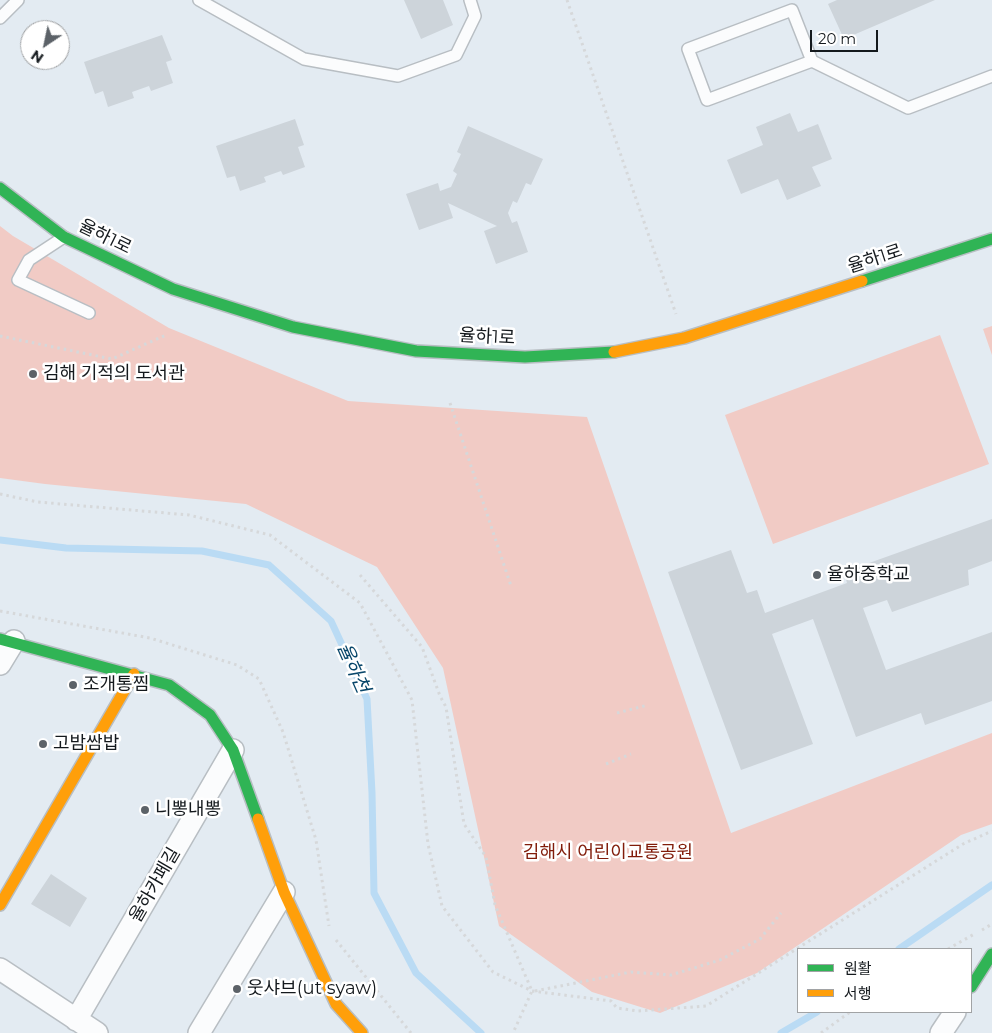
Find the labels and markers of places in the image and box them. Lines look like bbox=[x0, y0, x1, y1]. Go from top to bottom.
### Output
place label: 김해 기적의 도서관 bbox=[43, 363, 185, 385]
marker: 김해 기적의 도서관 bbox=[27, 368, 39, 380]
place label: 율하중학교 bbox=[827, 564, 910, 586]
marker: 율하중학교 bbox=[811, 569, 823, 581]
place label: 조개통찜 bbox=[83, 674, 149, 696]
marker: 조개통찜 bbox=[67, 679, 79, 691]
place label: 고밤쌈밥 bbox=[53, 733, 119, 755]
marker: 고밤쌈밥 bbox=[37, 738, 49, 750]
place label: 니뽕내뽕 bbox=[155, 799, 221, 821]
marker: 니뽕내뽕 bbox=[139, 804, 151, 816]
place label: 웃샤브(ut syaw) bbox=[247, 978, 377, 1000]
marker: 웃샤브(ut syaw) bbox=[231, 983, 243, 995]

